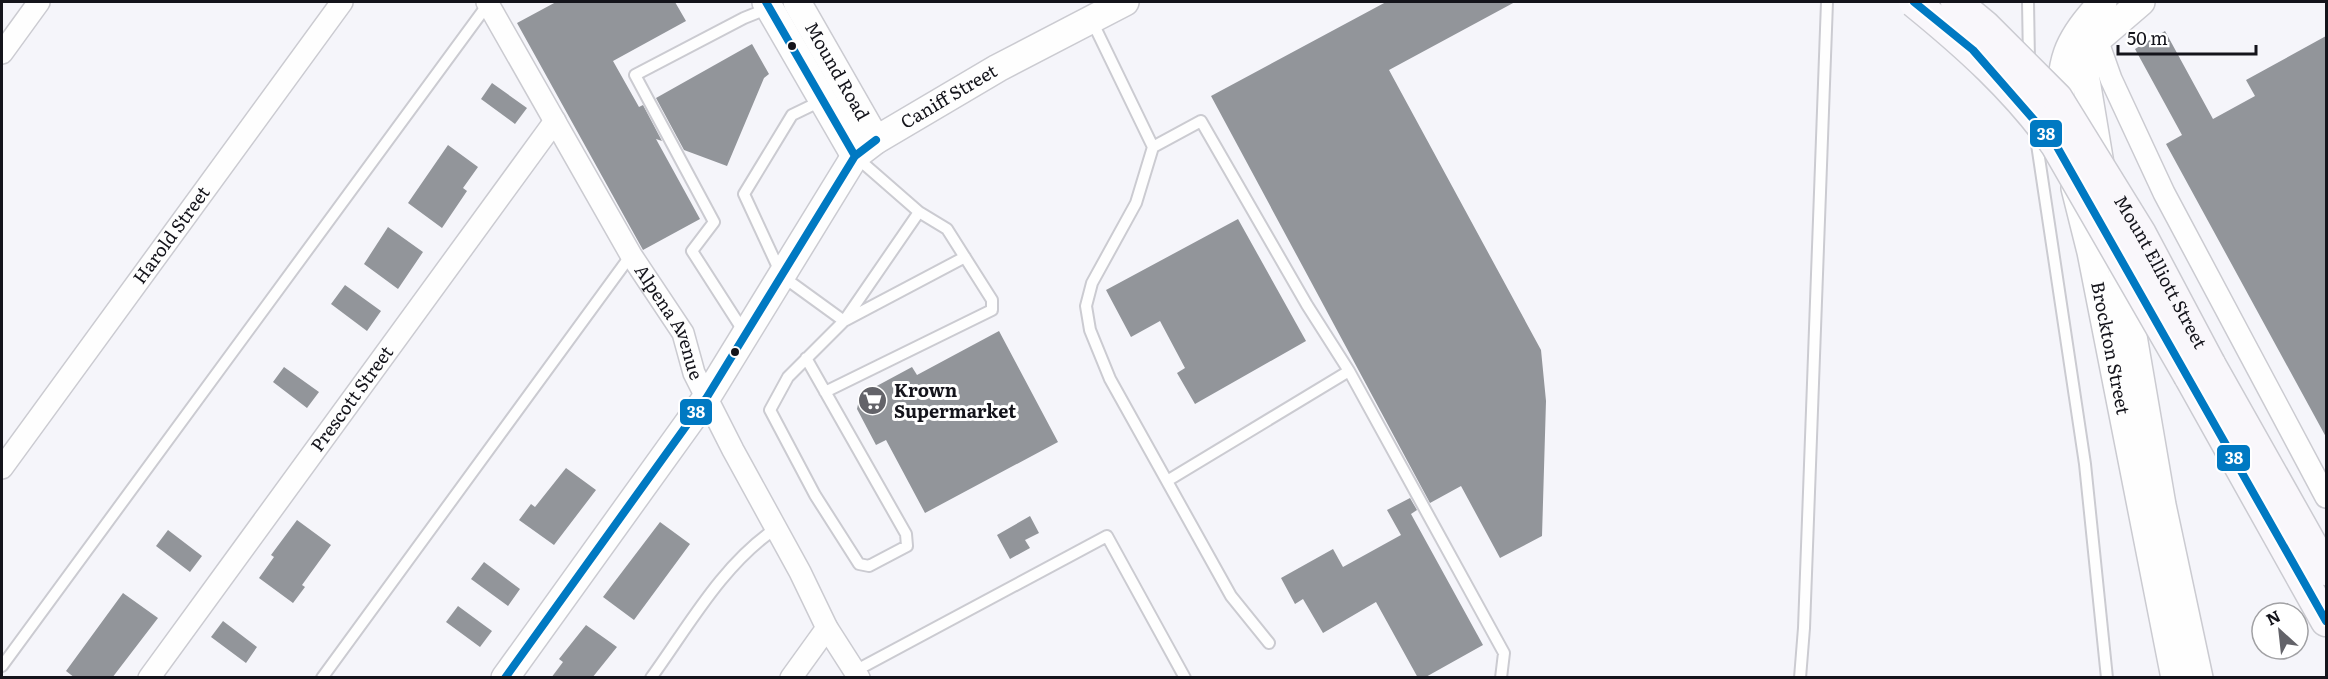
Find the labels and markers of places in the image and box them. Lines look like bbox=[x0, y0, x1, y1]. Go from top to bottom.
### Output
unlabelled marker bbox=[786, 40, 798, 52]
unlabelled marker bbox=[729, 346, 741, 358]
place label: Krown Supermarket bbox=[894, 376, 1016, 424]
supermarket icon: Krown Supermarket bbox=[857, 385, 889, 417]

